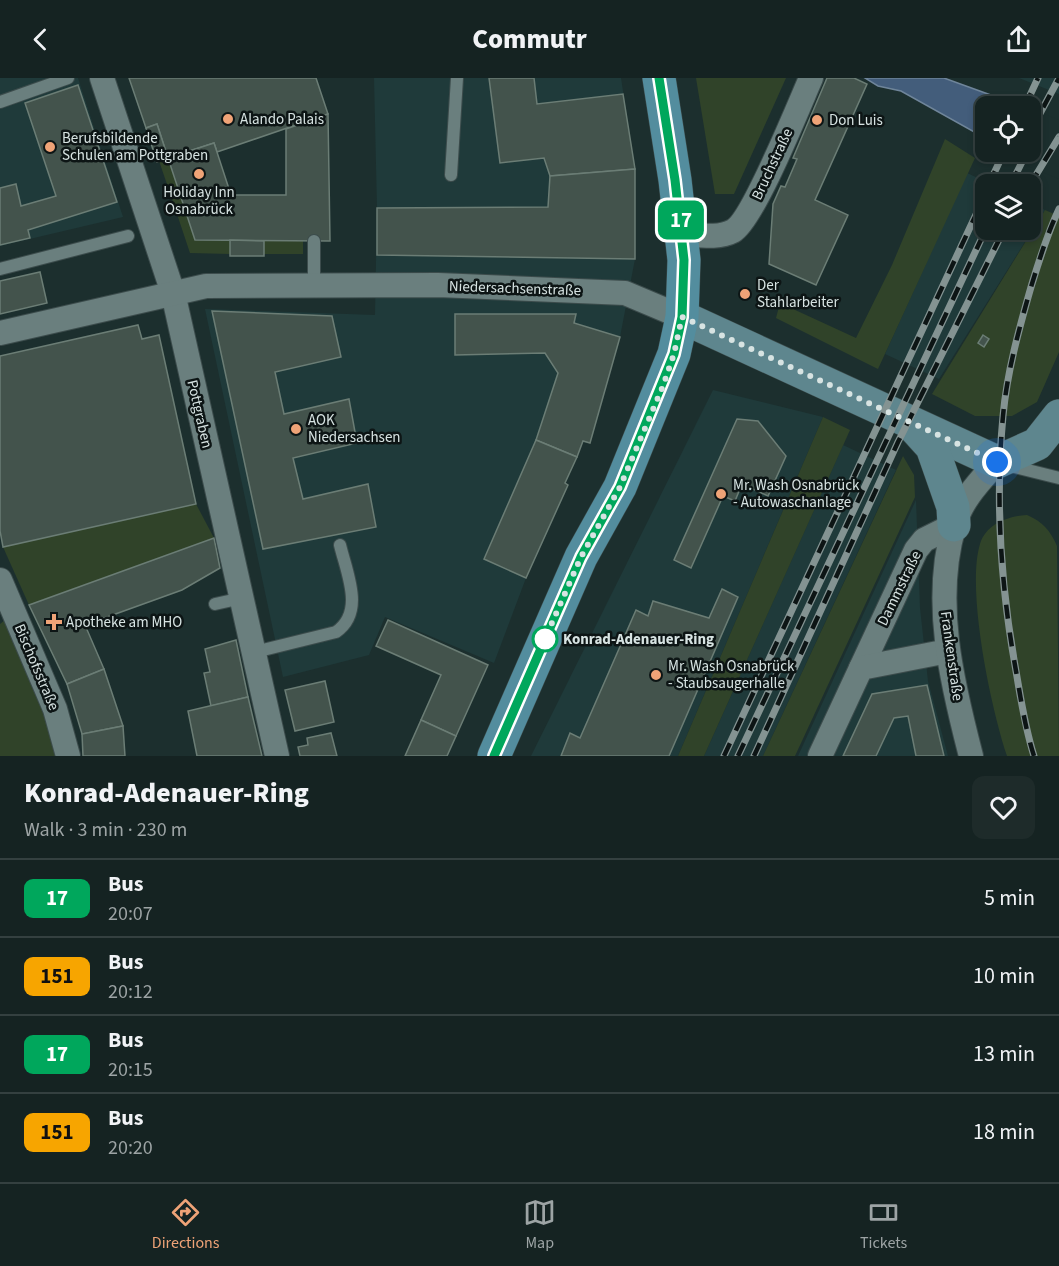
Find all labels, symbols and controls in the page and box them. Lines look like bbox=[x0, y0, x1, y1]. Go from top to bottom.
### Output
text: Commutr bbox=[472, 20, 587, 59]
icon: back bbox=[24, 23, 57, 56]
icon: share bbox=[1002, 23, 1035, 56]
map controls bbox=[975, 96, 1041, 240]
button: locate bbox=[975, 96, 1041, 162]
place label: Alando Palais bbox=[240, 109, 324, 130]
place label: Don Luis bbox=[829, 110, 883, 131]
marker: Alando Palais bbox=[221, 112, 235, 126]
marker: Don Luis bbox=[810, 113, 824, 127]
street label: Bruchstraße bbox=[747, 125, 798, 203]
place label: Berufsbildende Schulen am Pottgraben bbox=[62, 128, 208, 166]
marker: Berufsbildende Schulen am Pottgraben bbox=[43, 140, 57, 154]
marker: Holiday Inn Osnabrück bbox=[192, 167, 206, 181]
button: layers bbox=[975, 174, 1041, 240]
place label: Holiday Inn Osnabrück bbox=[163, 182, 235, 220]
line badge: 17 bbox=[654, 200, 708, 240]
text: 17 bbox=[670, 205, 692, 235]
place label: Der Stahlarbeiter bbox=[757, 275, 839, 313]
street label: Niedersachsenstraße bbox=[449, 276, 581, 301]
marker: Der Stahlarbeiter bbox=[738, 287, 752, 301]
street label: Pottgraben bbox=[181, 378, 218, 450]
place label: AOK Niedersachsen bbox=[308, 410, 401, 448]
marker: AOK Niedersachsen bbox=[289, 422, 303, 436]
your location bbox=[982, 447, 1012, 477]
place label: Mr. Wash Osnabrück - Autowaschanlage bbox=[733, 475, 860, 513]
marker: Mr. Wash Osnabrück - Autowaschanlage bbox=[714, 487, 728, 501]
street label: Dammstraße bbox=[872, 547, 927, 629]
street label: Frankenstraße bbox=[935, 610, 968, 702]
place label: Apotheke am MHO bbox=[66, 612, 182, 633]
marker: Apotheke am MHO bbox=[47, 615, 61, 629]
street label: Bischofsstraße bbox=[9, 621, 64, 714]
marker: Konrad-Adenauer-Ring bbox=[532, 626, 558, 652]
place label: Konrad-Adenauer-Ring bbox=[563, 629, 714, 650]
place label: Mr. Wash Osnabrück - Staubsaugerhalle bbox=[668, 656, 795, 694]
marker: Mr. Wash Osnabrück - Staubsaugerhalle bbox=[649, 668, 663, 682]
text: Konrad-Adenauer-Ring bbox=[24, 773, 309, 813]
button: heart bbox=[972, 776, 1035, 839]
text: Walk · 3 min · 230 m bbox=[24, 816, 187, 844]
text: Bus bbox=[108, 868, 144, 900]
text: 5 min bbox=[984, 882, 1035, 914]
text: 17 bbox=[46, 883, 68, 913]
text: 20:07 bbox=[108, 900, 153, 928]
text: Bus bbox=[108, 946, 144, 978]
text: 10 min bbox=[973, 960, 1035, 992]
text: 151 bbox=[40, 961, 74, 991]
text: 20:12 bbox=[108, 978, 153, 1006]
text: Bus bbox=[108, 1024, 144, 1056]
text: 13 min bbox=[973, 1038, 1035, 1070]
text: 17 bbox=[46, 1039, 68, 1069]
text: 20:15 bbox=[108, 1056, 153, 1084]
text: Bus bbox=[108, 1102, 144, 1134]
text: 18 min bbox=[973, 1116, 1035, 1148]
text: 151 bbox=[40, 1117, 74, 1147]
text: 20:20 bbox=[108, 1134, 153, 1162]
tab: Directions bbox=[152, 1196, 220, 1254]
tab: Map bbox=[523, 1196, 556, 1254]
tab: Tickets bbox=[860, 1196, 907, 1254]

